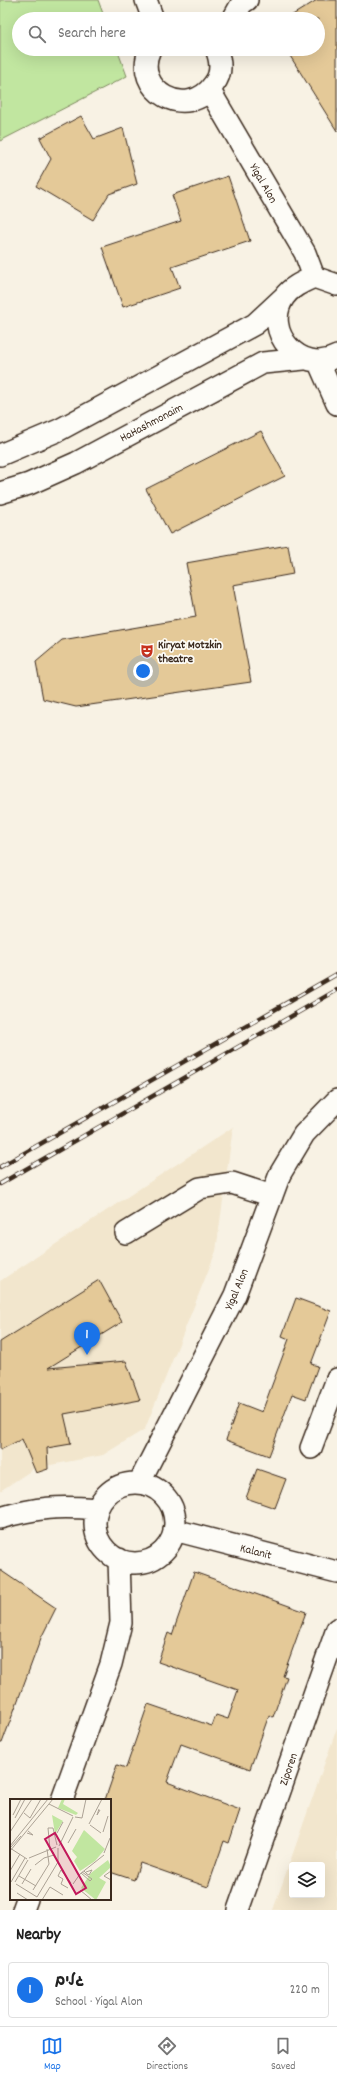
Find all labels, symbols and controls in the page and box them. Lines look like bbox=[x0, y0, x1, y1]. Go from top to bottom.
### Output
search box bbox=[12, 12, 325, 56]
icon: search bbox=[26, 23, 48, 45]
text: Search here bbox=[58, 23, 126, 45]
street label: Yigal Alon bbox=[244, 161, 281, 207]
street label: HaHashmonaim bbox=[117, 400, 186, 447]
place label: Kiryat Motzkin theatre bbox=[158, 637, 222, 668]
theatre icon: Kiryat Motzkin theatre bbox=[139, 643, 155, 659]
your location bbox=[133, 661, 153, 681]
street label: Yigal Alon bbox=[221, 1266, 254, 1313]
pin: 1 bbox=[74, 1322, 100, 1355]
street label: Kalanit bbox=[238, 1540, 274, 1565]
street label: Ziporen bbox=[276, 1750, 303, 1788]
inset map bbox=[10, 1799, 111, 1900]
map controls bbox=[289, 1862, 325, 1898]
button: layers bbox=[289, 1862, 325, 1898]
text: Nearby bbox=[16, 1924, 60, 1948]
text: גלים bbox=[55, 1971, 84, 1993]
text: 1 bbox=[29, 1981, 31, 2000]
text: 220 m bbox=[290, 1981, 320, 2000]
text: School · Yigal Alon bbox=[55, 1993, 143, 2012]
tab: Map bbox=[41, 2035, 63, 2075]
tab: Directions bbox=[146, 2035, 188, 2075]
tab: Saved bbox=[271, 2035, 296, 2075]

